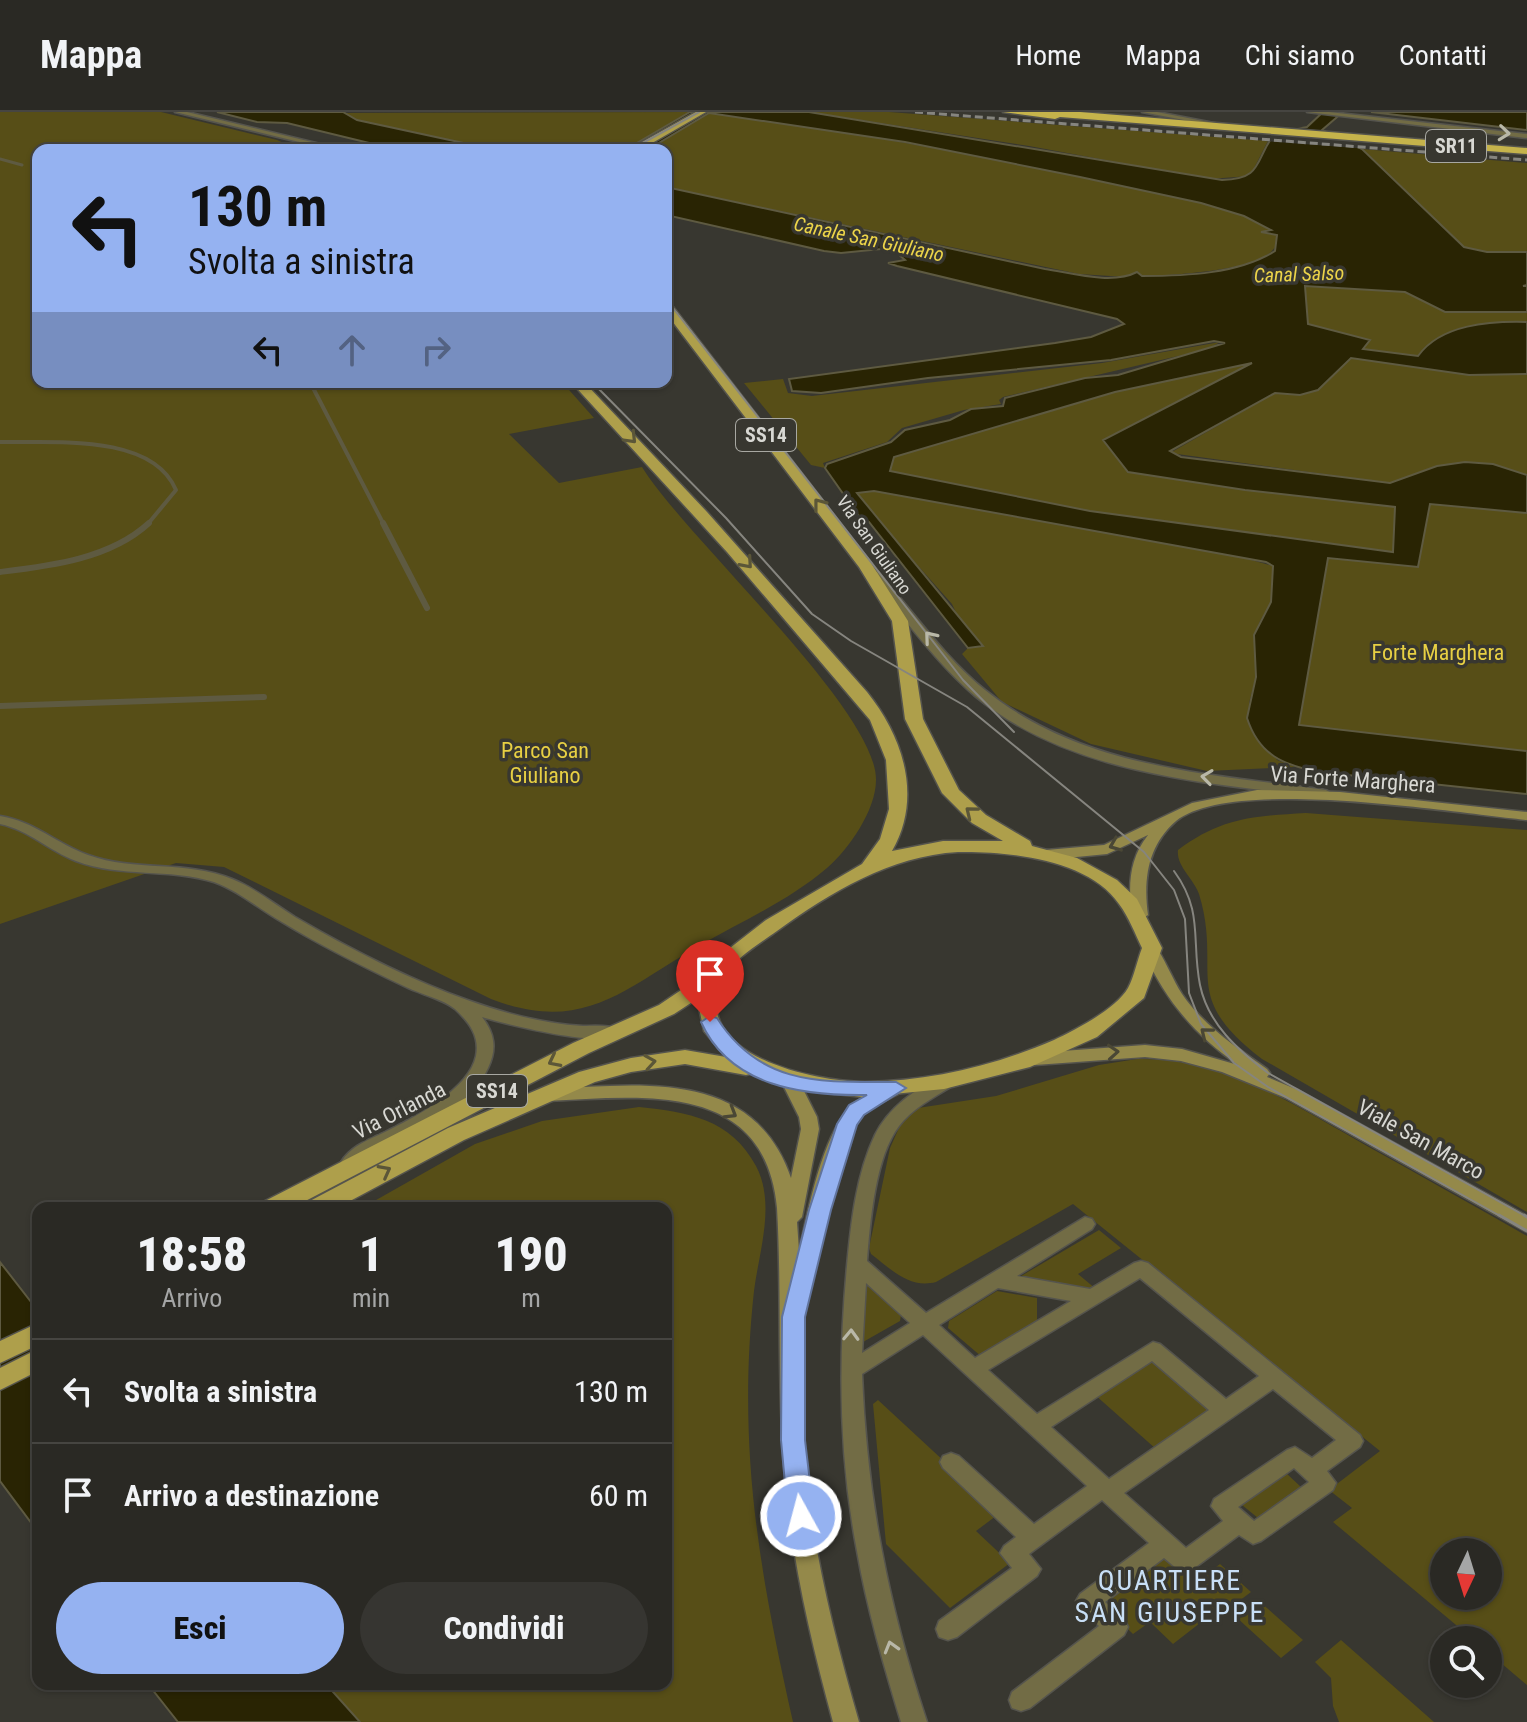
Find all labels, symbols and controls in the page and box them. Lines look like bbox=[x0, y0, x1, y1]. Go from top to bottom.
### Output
text: Mappa bbox=[40, 33, 142, 77]
text: Home bbox=[1016, 39, 1081, 72]
text: Mappa bbox=[1125, 39, 1201, 72]
text: Chi siamo bbox=[1245, 39, 1355, 72]
text: Contatti bbox=[1399, 39, 1487, 72]
one-way arrow bbox=[1498, 125, 1511, 142]
road number: SR11 bbox=[1426, 130, 1486, 162]
text: 130 m bbox=[188, 174, 327, 240]
icon: left bbox=[56, 176, 160, 280]
water label: Canale San Giuliano bbox=[792, 211, 946, 267]
text: Svolta a sinistra bbox=[188, 241, 415, 283]
water label: Canal Salso bbox=[1253, 260, 1345, 288]
icon: left bbox=[246, 328, 290, 372]
icon: ahead bbox=[330, 328, 374, 372]
icon: right bbox=[414, 328, 458, 372]
road number: SS14 bbox=[736, 419, 796, 451]
one-way arrow bbox=[622, 429, 636, 443]
street label: Via San Giuliano bbox=[833, 491, 916, 598]
one-way arrow bbox=[814, 498, 828, 513]
one-way arrow bbox=[738, 554, 752, 569]
one-way arrow bbox=[925, 631, 940, 646]
park label: Forte Marghera bbox=[1372, 640, 1504, 665]
park label: Parco San Giuliano bbox=[501, 738, 589, 788]
street label: Via Forte Marghera bbox=[1269, 761, 1437, 798]
one-way arrow bbox=[1200, 769, 1214, 786]
one-way arrow bbox=[966, 807, 980, 822]
one-way arrow bbox=[1109, 835, 1124, 851]
pin bbox=[676, 940, 744, 1022]
icon: arrive bbox=[688, 952, 732, 996]
one-way arrow bbox=[1201, 1028, 1215, 1043]
one-way arrow bbox=[1107, 1044, 1120, 1061]
one-way arrow bbox=[548, 1052, 563, 1067]
one-way arrow bbox=[644, 1054, 657, 1071]
road number: SS14 bbox=[467, 1075, 527, 1107]
street label: Via Orlanda bbox=[349, 1076, 450, 1144]
street label: Viale San Marco bbox=[1353, 1094, 1488, 1185]
one-way arrow bbox=[722, 1104, 737, 1119]
one-way arrow bbox=[377, 1166, 392, 1181]
text: 18:58 bbox=[136, 1226, 248, 1283]
text: 1 bbox=[359, 1226, 383, 1283]
text: 190 bbox=[494, 1226, 568, 1283]
text: Arrivo bbox=[162, 1283, 222, 1313]
text: min bbox=[352, 1283, 390, 1313]
text: m bbox=[521, 1283, 541, 1313]
one-way arrow bbox=[842, 1328, 859, 1341]
icon: left bbox=[56, 1369, 100, 1413]
text: Svolta a sinistra bbox=[124, 1374, 317, 1409]
text: 130 m bbox=[574, 1374, 648, 1409]
icon: arrive bbox=[56, 1473, 100, 1517]
position arrow bbox=[759, 1474, 843, 1558]
text: Arrivo a destinazione bbox=[124, 1478, 379, 1513]
text: 60 m bbox=[589, 1478, 648, 1513]
north arrow bbox=[1430, 1538, 1502, 1610]
map controls bbox=[1430, 1538, 1502, 1698]
district label: QUARTIERE SAN GIUSEPPE bbox=[1074, 1564, 1266, 1629]
button: Esci bbox=[56, 1582, 344, 1674]
button: Condividi bbox=[360, 1582, 648, 1674]
button: search bbox=[1430, 1626, 1502, 1698]
one-way arrow bbox=[884, 1641, 900, 1655]

